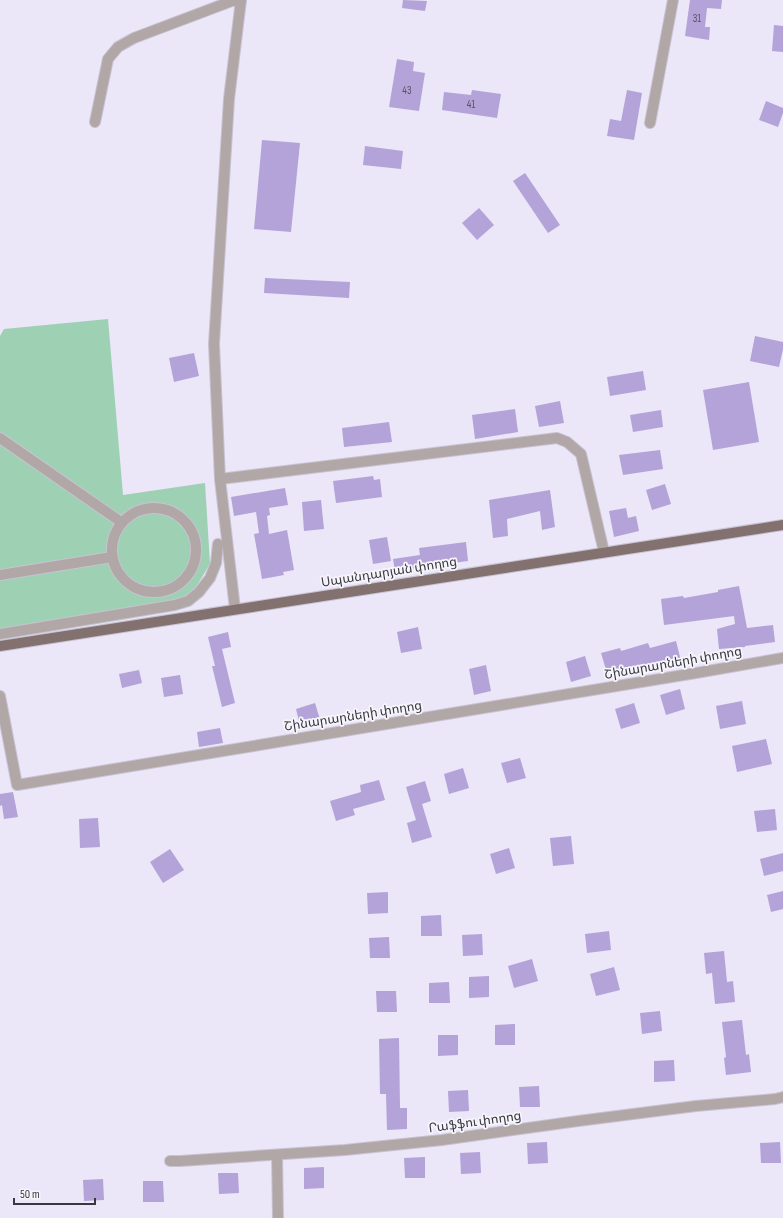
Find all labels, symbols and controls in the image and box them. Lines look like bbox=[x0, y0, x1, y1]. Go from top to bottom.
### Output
house number: 31 bbox=[693, 12, 701, 25]
house number: 43 bbox=[402, 84, 412, 97]
house number: 41 bbox=[467, 98, 475, 111]
street label: Սպանդարյան փողոց bbox=[320, 553, 458, 591]
street label: Շինարարների փողոց bbox=[603, 643, 743, 683]
street label: Շինարարների փողոց bbox=[283, 697, 423, 735]
street label: Րաֆֆու փողոց bbox=[428, 1108, 522, 1136]
scale bar bbox=[14, 1180, 95, 1206]
text: 50 m bbox=[20, 1187, 40, 1202]

